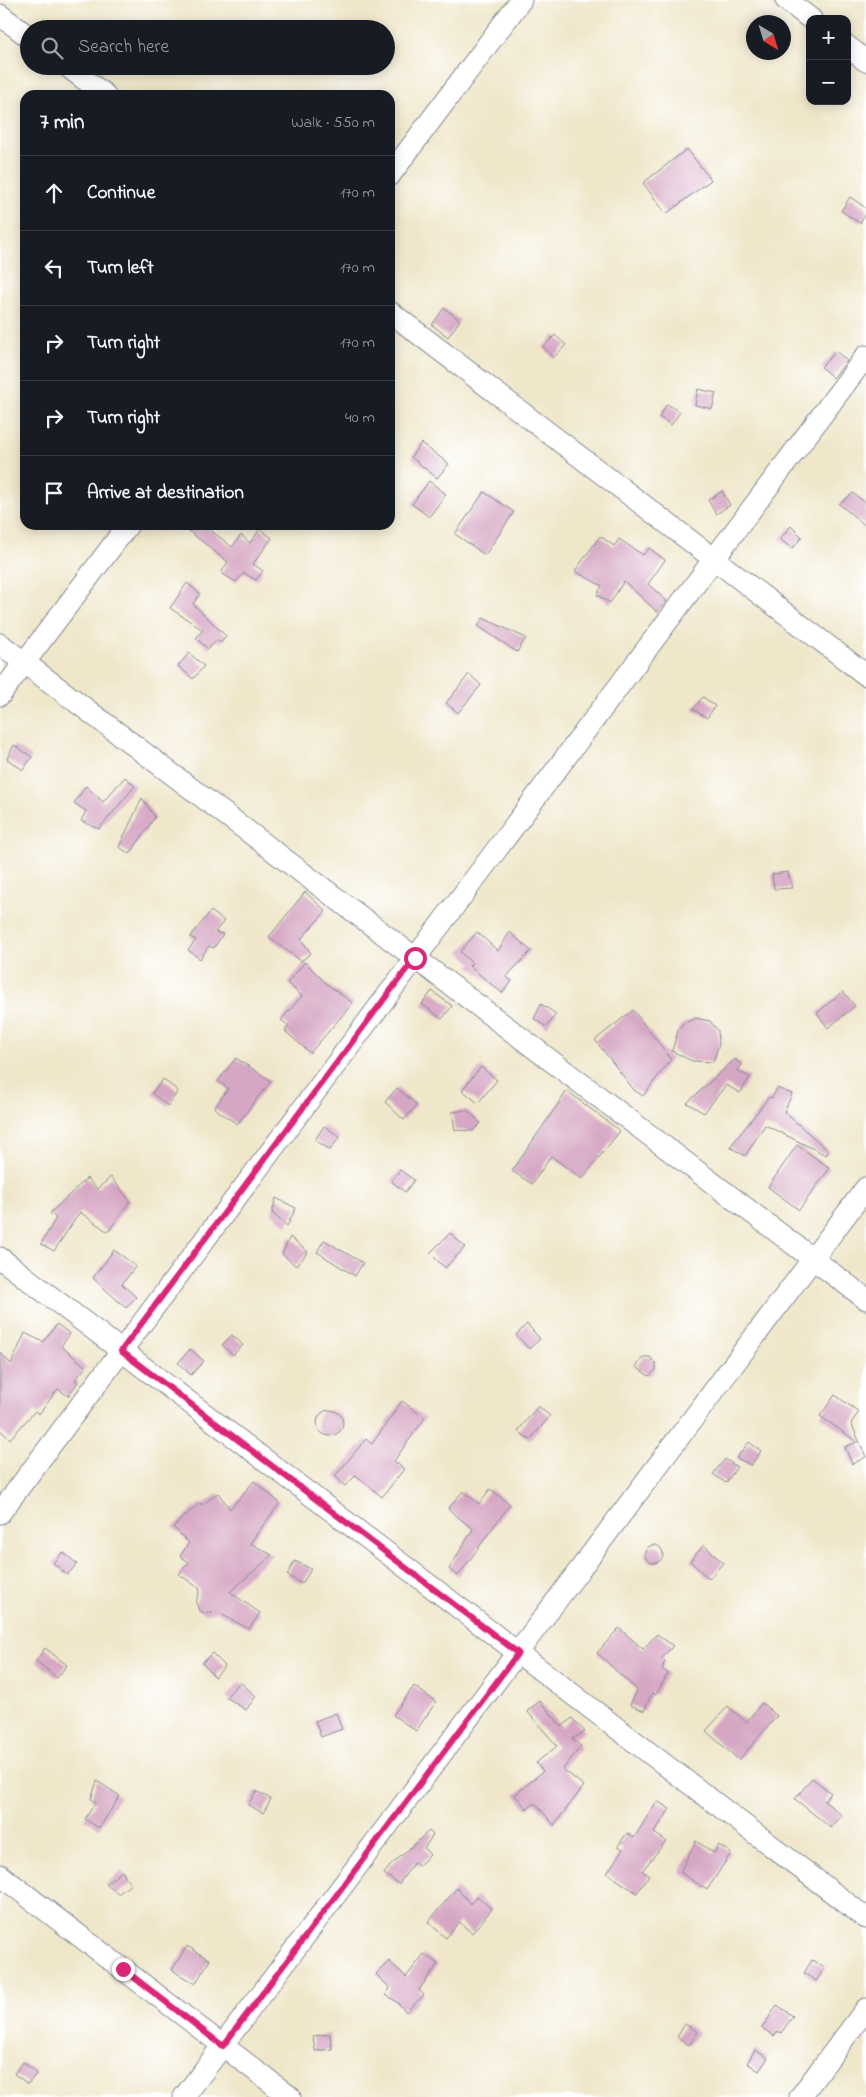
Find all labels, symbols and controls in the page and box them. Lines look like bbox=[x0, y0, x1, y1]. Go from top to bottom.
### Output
north arrow bbox=[746, 15, 791, 60]
map controls bbox=[806, 15, 851, 105]
button: + bbox=[806, 15, 851, 60]
search box bbox=[20, 20, 395, 75]
icon: search bbox=[38, 34, 66, 62]
text: Search here bbox=[78, 34, 169, 61]
button: − bbox=[806, 60, 851, 105]
text: 7 min bbox=[40, 108, 84, 138]
text: Walk · 550 m bbox=[291, 111, 375, 135]
icon: ahead bbox=[40, 179, 68, 207]
text: Continue bbox=[87, 180, 155, 207]
text: 170 m bbox=[340, 181, 375, 205]
icon: left bbox=[40, 254, 68, 282]
text: Turn left bbox=[87, 255, 154, 282]
text: 170 m bbox=[340, 256, 375, 280]
icon: right bbox=[40, 329, 68, 357]
text: Turn right bbox=[87, 330, 160, 357]
text: 170 m bbox=[340, 331, 375, 355]
icon: right bbox=[40, 404, 68, 432]
text: Turn right bbox=[87, 405, 160, 432]
text: 40 m bbox=[345, 406, 375, 430]
icon: arrive bbox=[40, 479, 68, 507]
text: Arrive at destination bbox=[87, 480, 244, 507]
route start bbox=[404, 947, 427, 970]
route end bbox=[112, 1958, 135, 1981]

